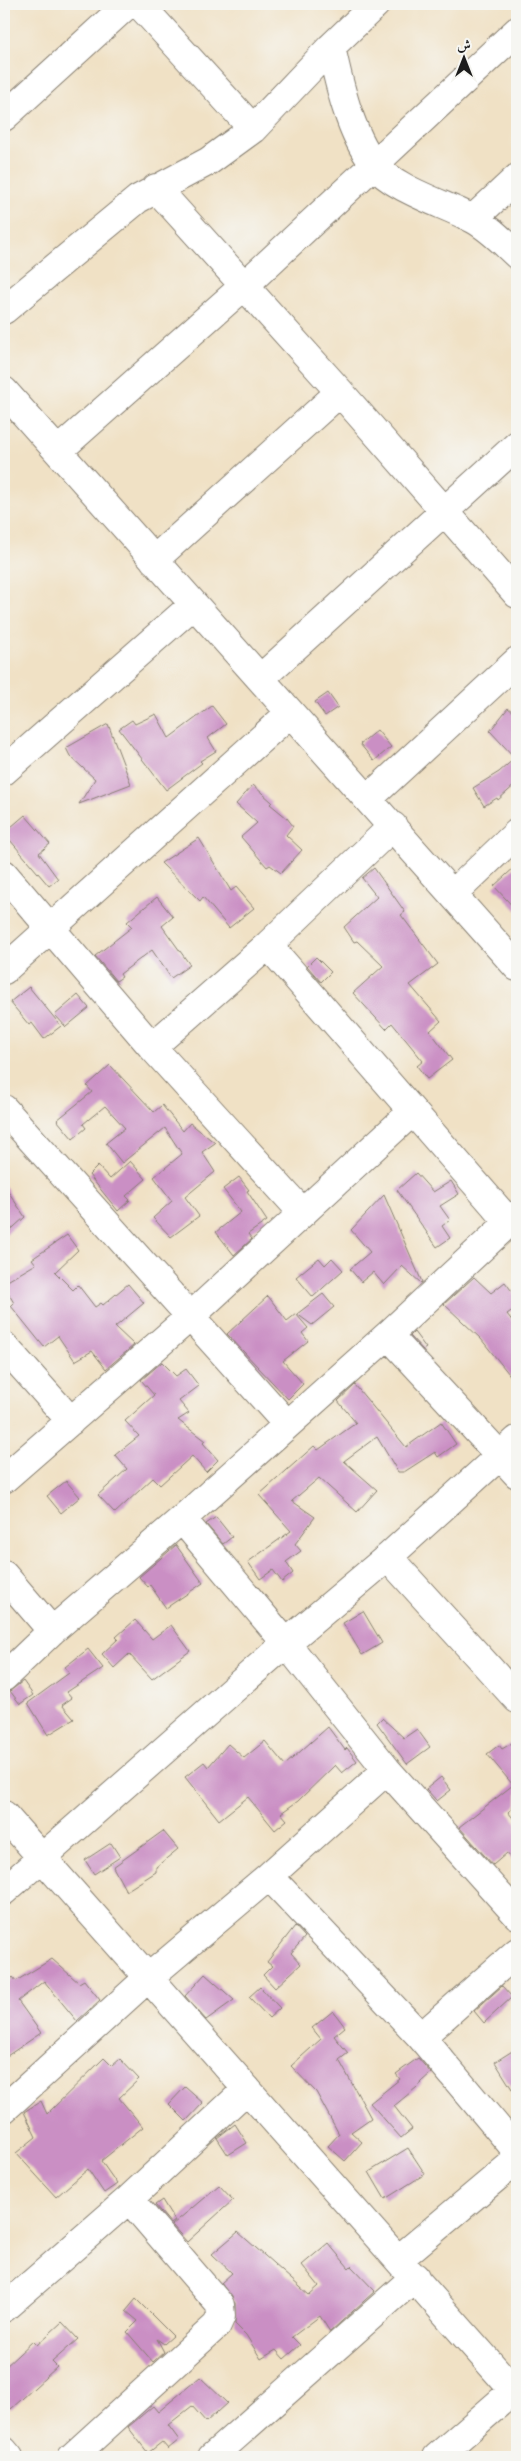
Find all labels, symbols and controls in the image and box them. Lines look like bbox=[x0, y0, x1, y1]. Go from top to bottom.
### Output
north arrow bbox=[438, 32, 488, 82]
text: ش bbox=[457, 37, 471, 56]

